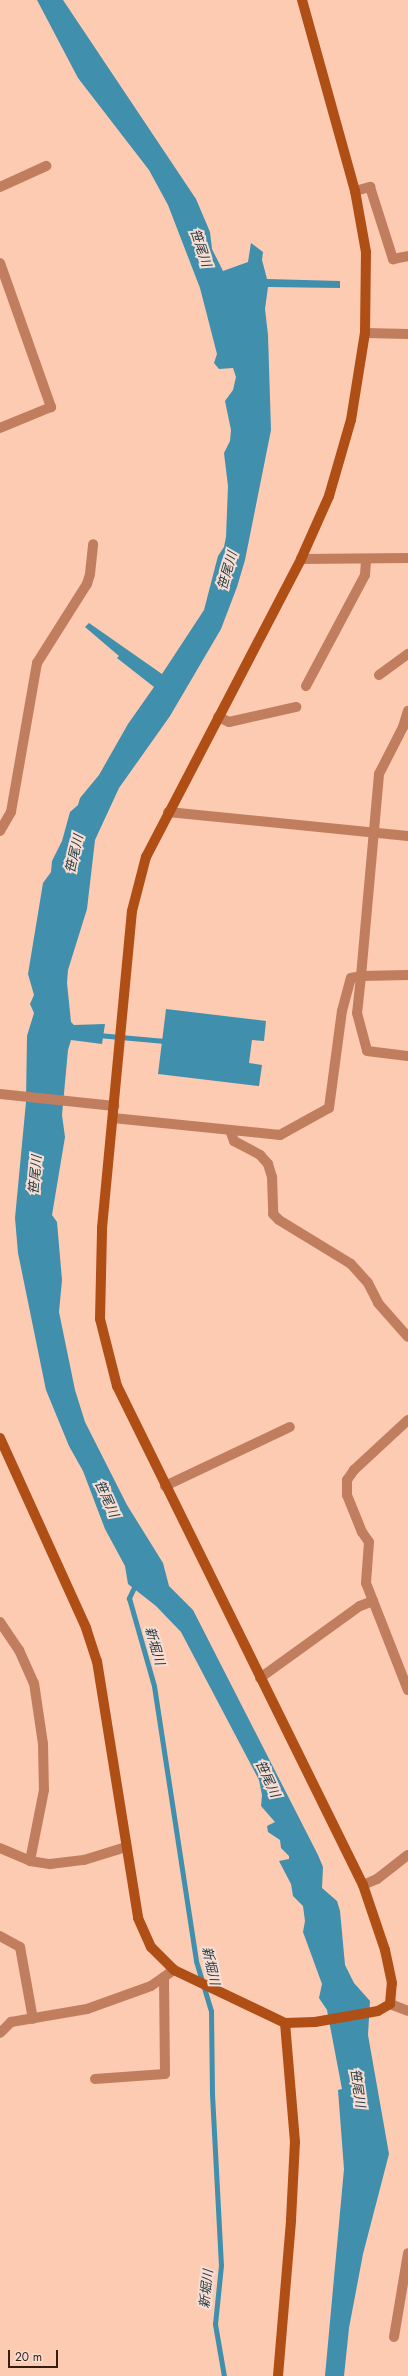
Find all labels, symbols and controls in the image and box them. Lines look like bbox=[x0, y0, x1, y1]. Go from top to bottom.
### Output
water label: 笹尾川 bbox=[187, 227, 213, 269]
water label: 笹尾川 bbox=[215, 550, 241, 592]
water label: 笹尾川 bbox=[63, 833, 87, 875]
water label: 笹尾川 bbox=[27, 1155, 45, 1195]
water label: 笹尾川 bbox=[91, 1478, 121, 1520]
water label: 新堀川 bbox=[141, 1625, 167, 1667]
water label: 笹尾川 bbox=[252, 1758, 282, 1800]
water label: 新堀川 bbox=[198, 1945, 222, 1987]
water label: 笹尾川 bbox=[347, 2068, 367, 2108]
water label: 新堀川 bbox=[197, 2269, 217, 2309]
scale bar bbox=[10, 2342, 60, 2368]
text: 20 m bbox=[15, 2348, 42, 2366]

